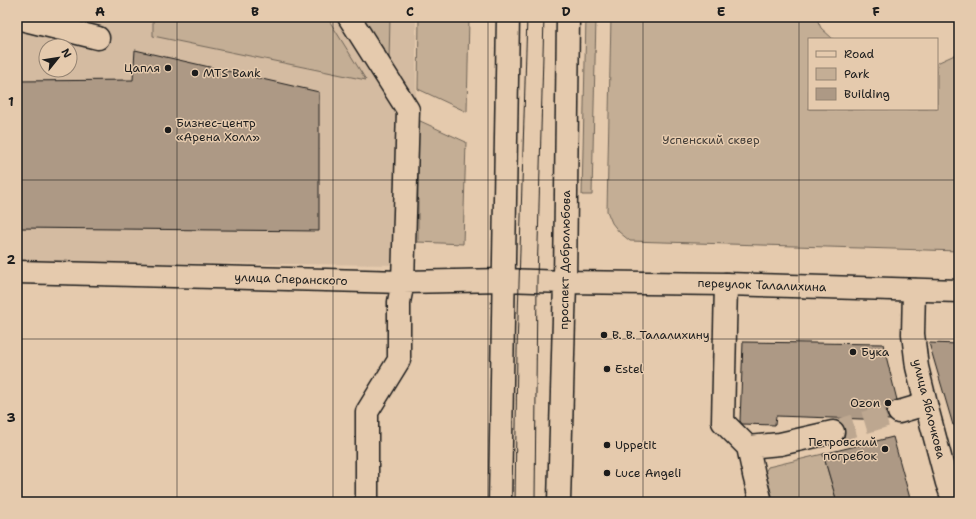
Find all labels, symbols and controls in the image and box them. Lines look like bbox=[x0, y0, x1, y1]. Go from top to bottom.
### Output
text: A bbox=[95, 3, 105, 20]
text: B bbox=[251, 3, 259, 20]
text: C bbox=[406, 3, 414, 20]
text: D bbox=[561, 3, 571, 20]
text: E bbox=[717, 3, 726, 20]
text: F bbox=[872, 3, 880, 20]
north arrow bbox=[38, 38, 78, 78]
legend bbox=[808, 38, 938, 110]
text: N bbox=[58, 46, 75, 61]
text: Road bbox=[844, 46, 875, 62]
place label: Цапля bbox=[124, 60, 160, 76]
marker: Цапля bbox=[163, 63, 173, 73]
place label: МТS Bank bbox=[203, 65, 261, 81]
text: Park bbox=[844, 66, 870, 82]
marker: МТS Bank bbox=[190, 68, 200, 78]
text: Building bbox=[844, 86, 890, 102]
text: 1 bbox=[8, 93, 14, 110]
place label: Бизнес-центр «Арена Холл» bbox=[176, 115, 260, 145]
marker: Бизнес-центр «Арена Холл» bbox=[163, 125, 173, 135]
park label: Успенский сквер bbox=[662, 132, 760, 148]
street label: проспект Добролюбова bbox=[556, 190, 574, 330]
text: 2 bbox=[6, 251, 16, 268]
street label: улица Сперанского bbox=[234, 269, 348, 289]
street label: переулок Талалихина bbox=[697, 275, 827, 295]
place label: В. В. Талалихину bbox=[612, 327, 710, 343]
marker: В. В. Талалихину bbox=[599, 330, 609, 340]
place label: Бука bbox=[861, 344, 890, 360]
marker: Бука bbox=[848, 347, 858, 357]
street label: улица Яблочкова bbox=[909, 357, 949, 461]
place label: Estel bbox=[615, 361, 644, 377]
marker: Estel bbox=[602, 364, 612, 374]
place label: Ozon bbox=[850, 395, 880, 411]
marker: Ozon bbox=[883, 398, 893, 408]
text: 3 bbox=[6, 409, 16, 426]
place label: Петровский погребок bbox=[808, 434, 878, 464]
place label: Uppetit bbox=[615, 437, 657, 453]
marker: Uppetit bbox=[602, 440, 612, 450]
marker: Петровский погребок bbox=[880, 444, 890, 454]
place label: Luce Angeli bbox=[615, 465, 682, 481]
marker: Luce Angeli bbox=[602, 468, 612, 478]

